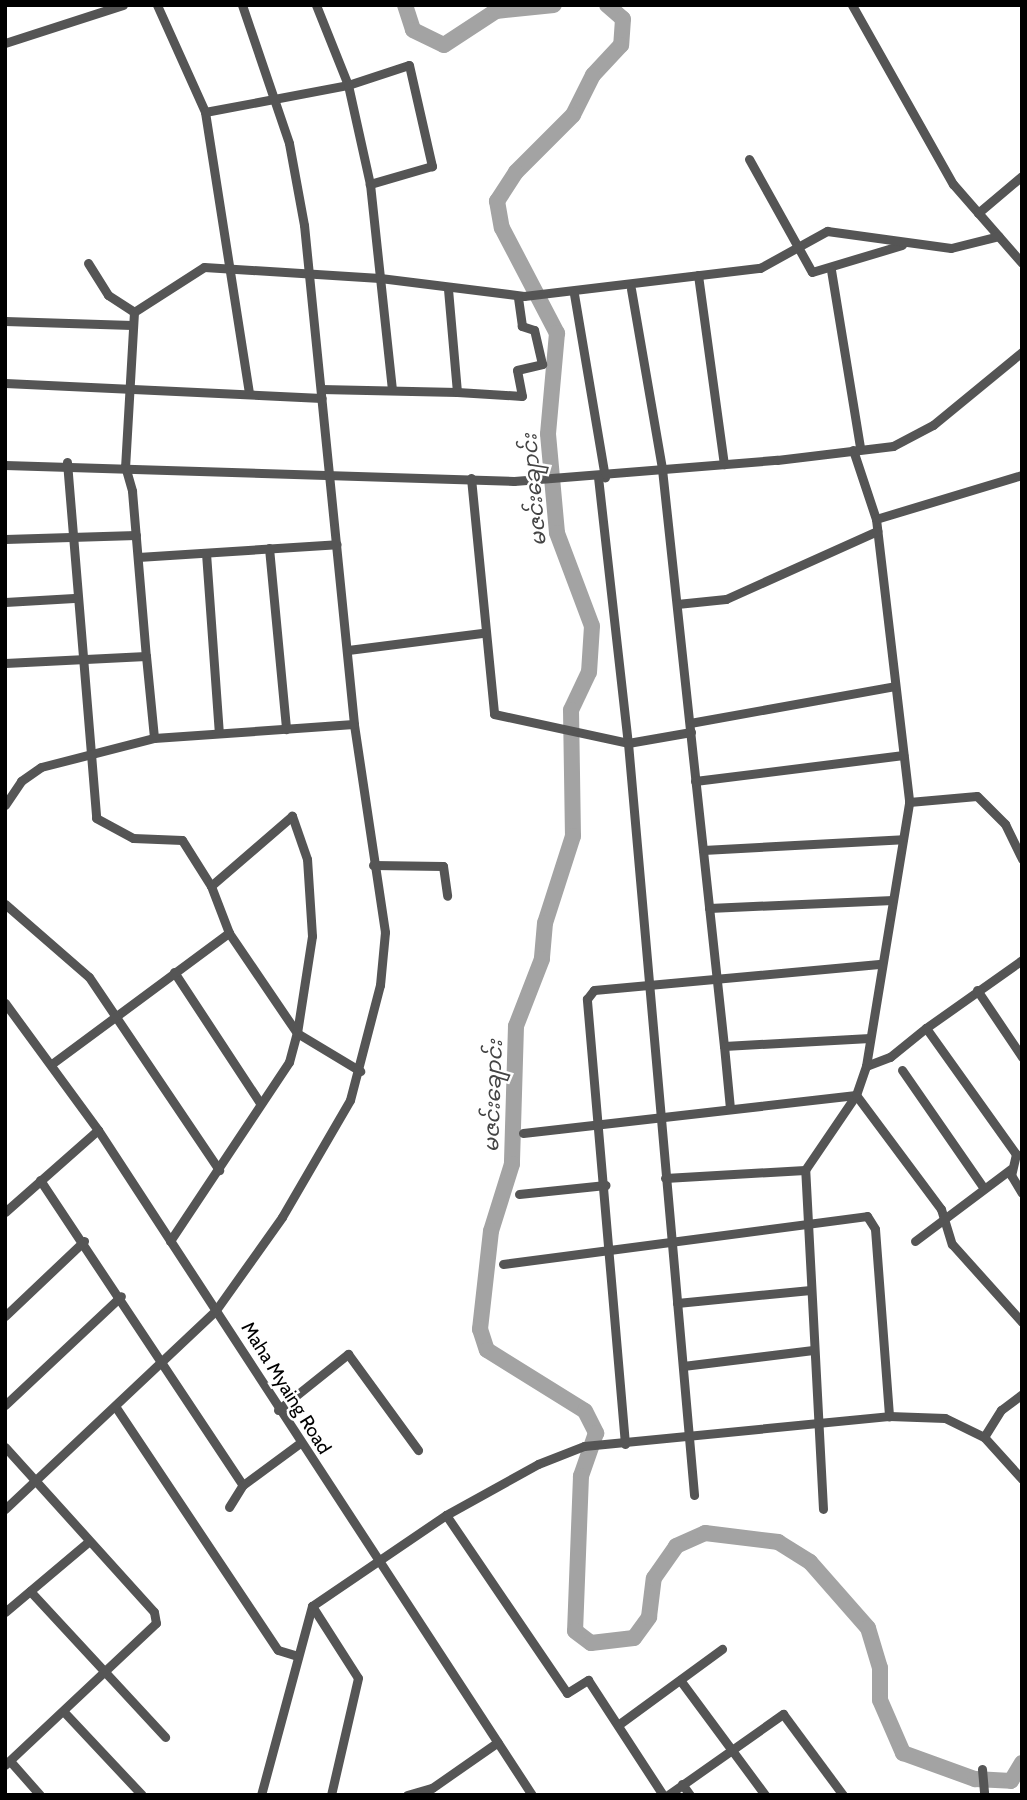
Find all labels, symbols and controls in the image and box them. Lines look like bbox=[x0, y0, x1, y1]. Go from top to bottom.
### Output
water label: မဇင်းချောင်း bbox=[517, 433, 551, 547]
water label: မဇင်းချောင်း bbox=[478, 1039, 508, 1153]
street label: Maha Myaing Road bbox=[236, 1318, 336, 1458]

